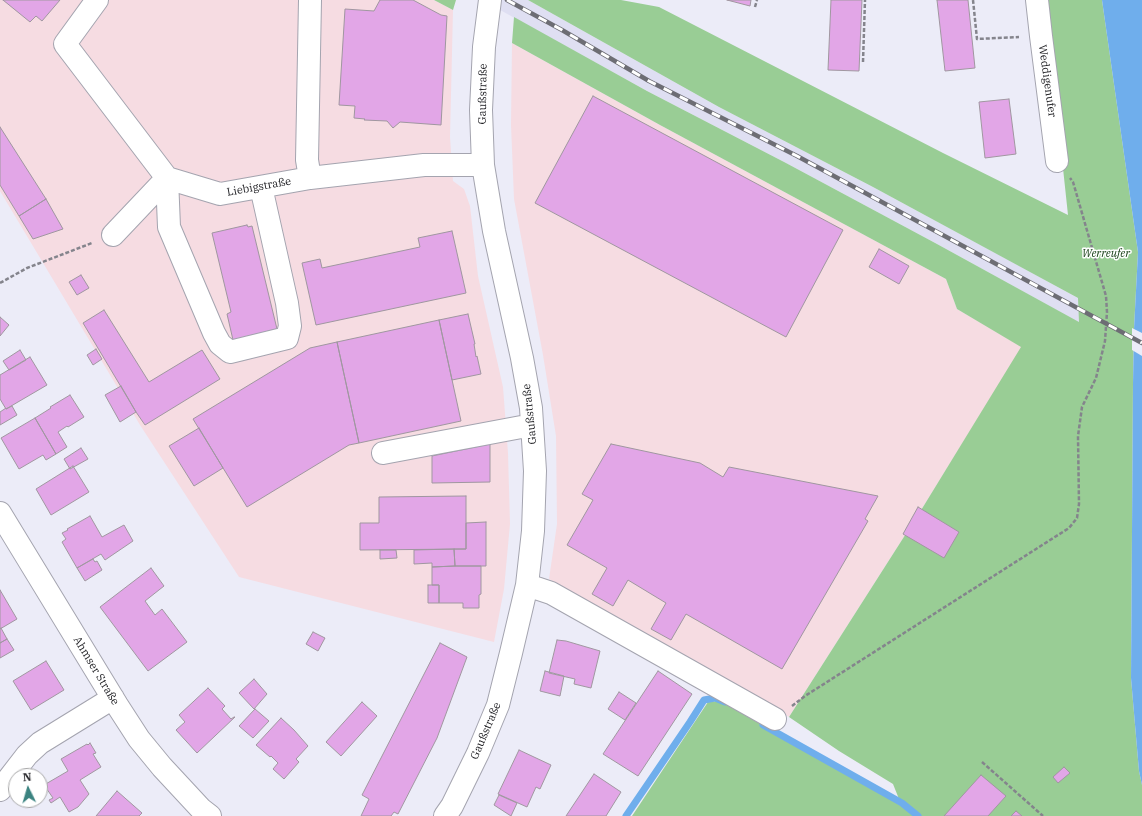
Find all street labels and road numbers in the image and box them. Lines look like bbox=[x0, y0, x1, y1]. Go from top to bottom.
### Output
street label: Weddigenufer bbox=[1035, 44, 1059, 118]
street label: Gaußstraße bbox=[476, 63, 490, 125]
street label: Liebigstraße bbox=[226, 175, 292, 199]
street label: Gaußstraße bbox=[520, 383, 540, 445]
street label: Ahmser Straße bbox=[70, 634, 122, 708]
street label: Gaußstraße bbox=[468, 700, 504, 762]

